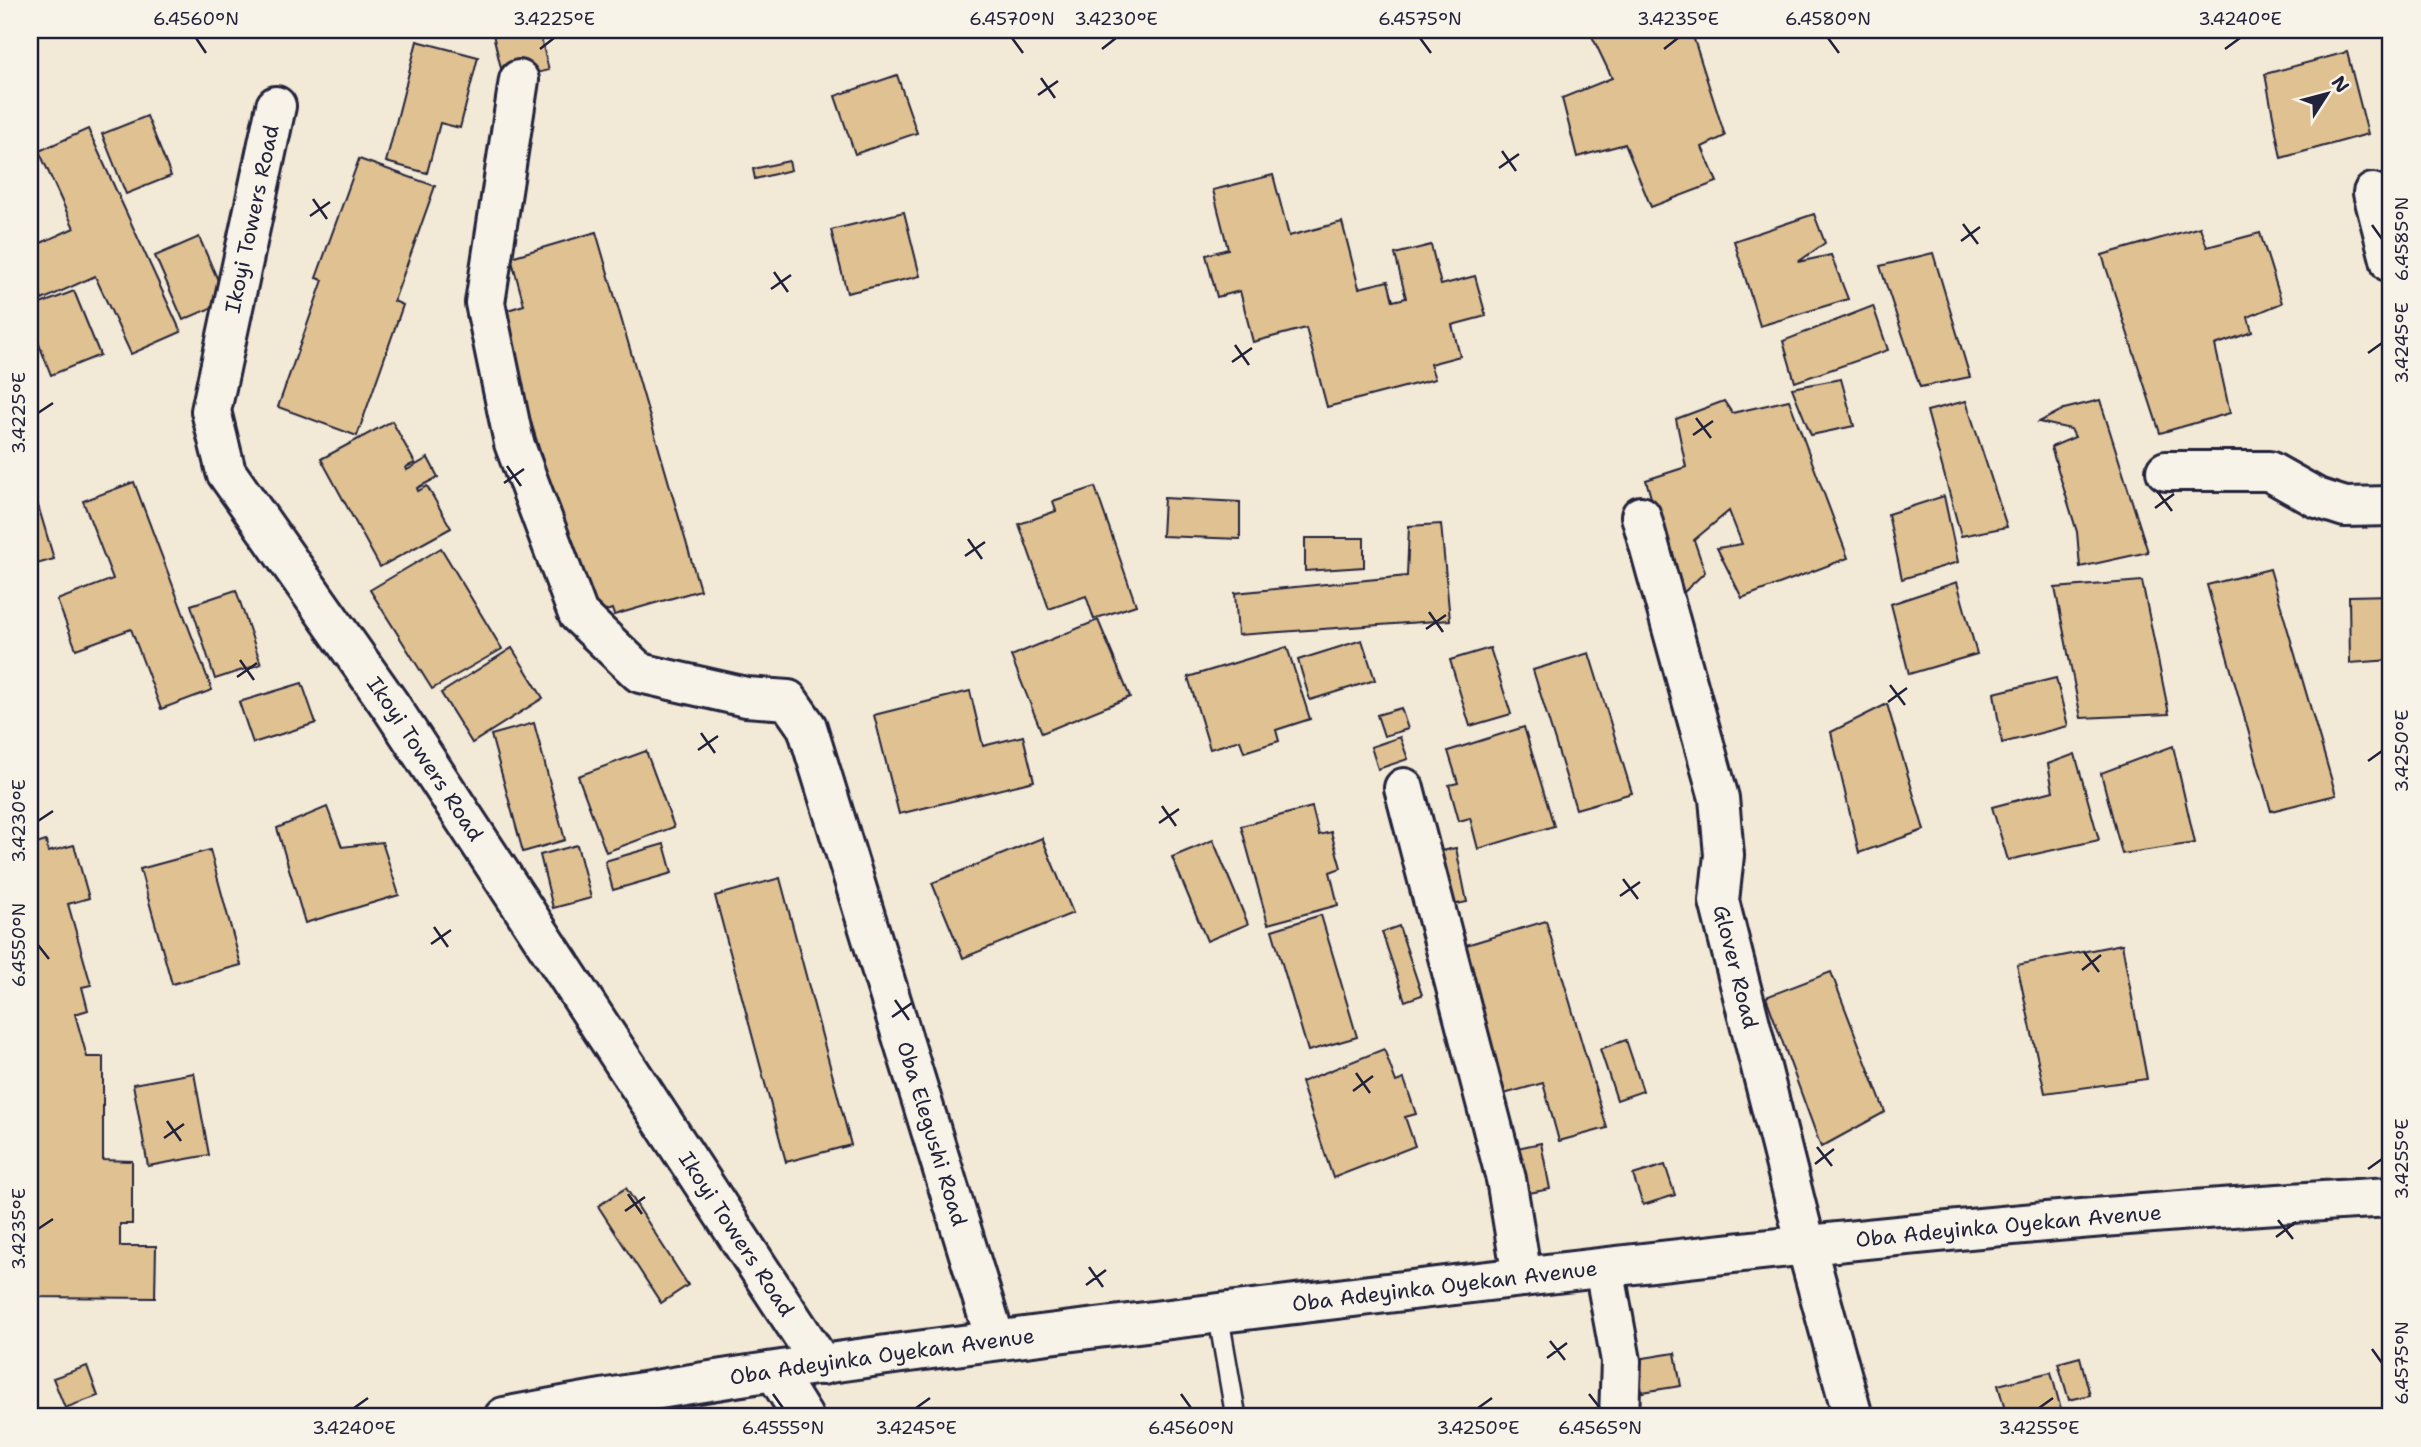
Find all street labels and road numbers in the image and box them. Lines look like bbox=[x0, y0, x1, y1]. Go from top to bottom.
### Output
street label: Ikoyi Towers Road bbox=[218, 122, 286, 316]
street label: Ikoyi Towers Road bbox=[360, 671, 490, 847]
street label: Glover Road bbox=[1707, 902, 1765, 1032]
street label: Oba Elegushi Road bbox=[890, 1038, 973, 1229]
street label: Ikoyi Towers Road bbox=[672, 1146, 801, 1322]
street label: Oba Adeyinka Oyekan Avenue bbox=[1854, 1198, 2163, 1254]
street label: Oba Adeyinka Oyekan Avenue bbox=[1291, 1254, 1599, 1318]
street label: Oba Adeyinka Oyekan Avenue bbox=[728, 1322, 1036, 1392]

